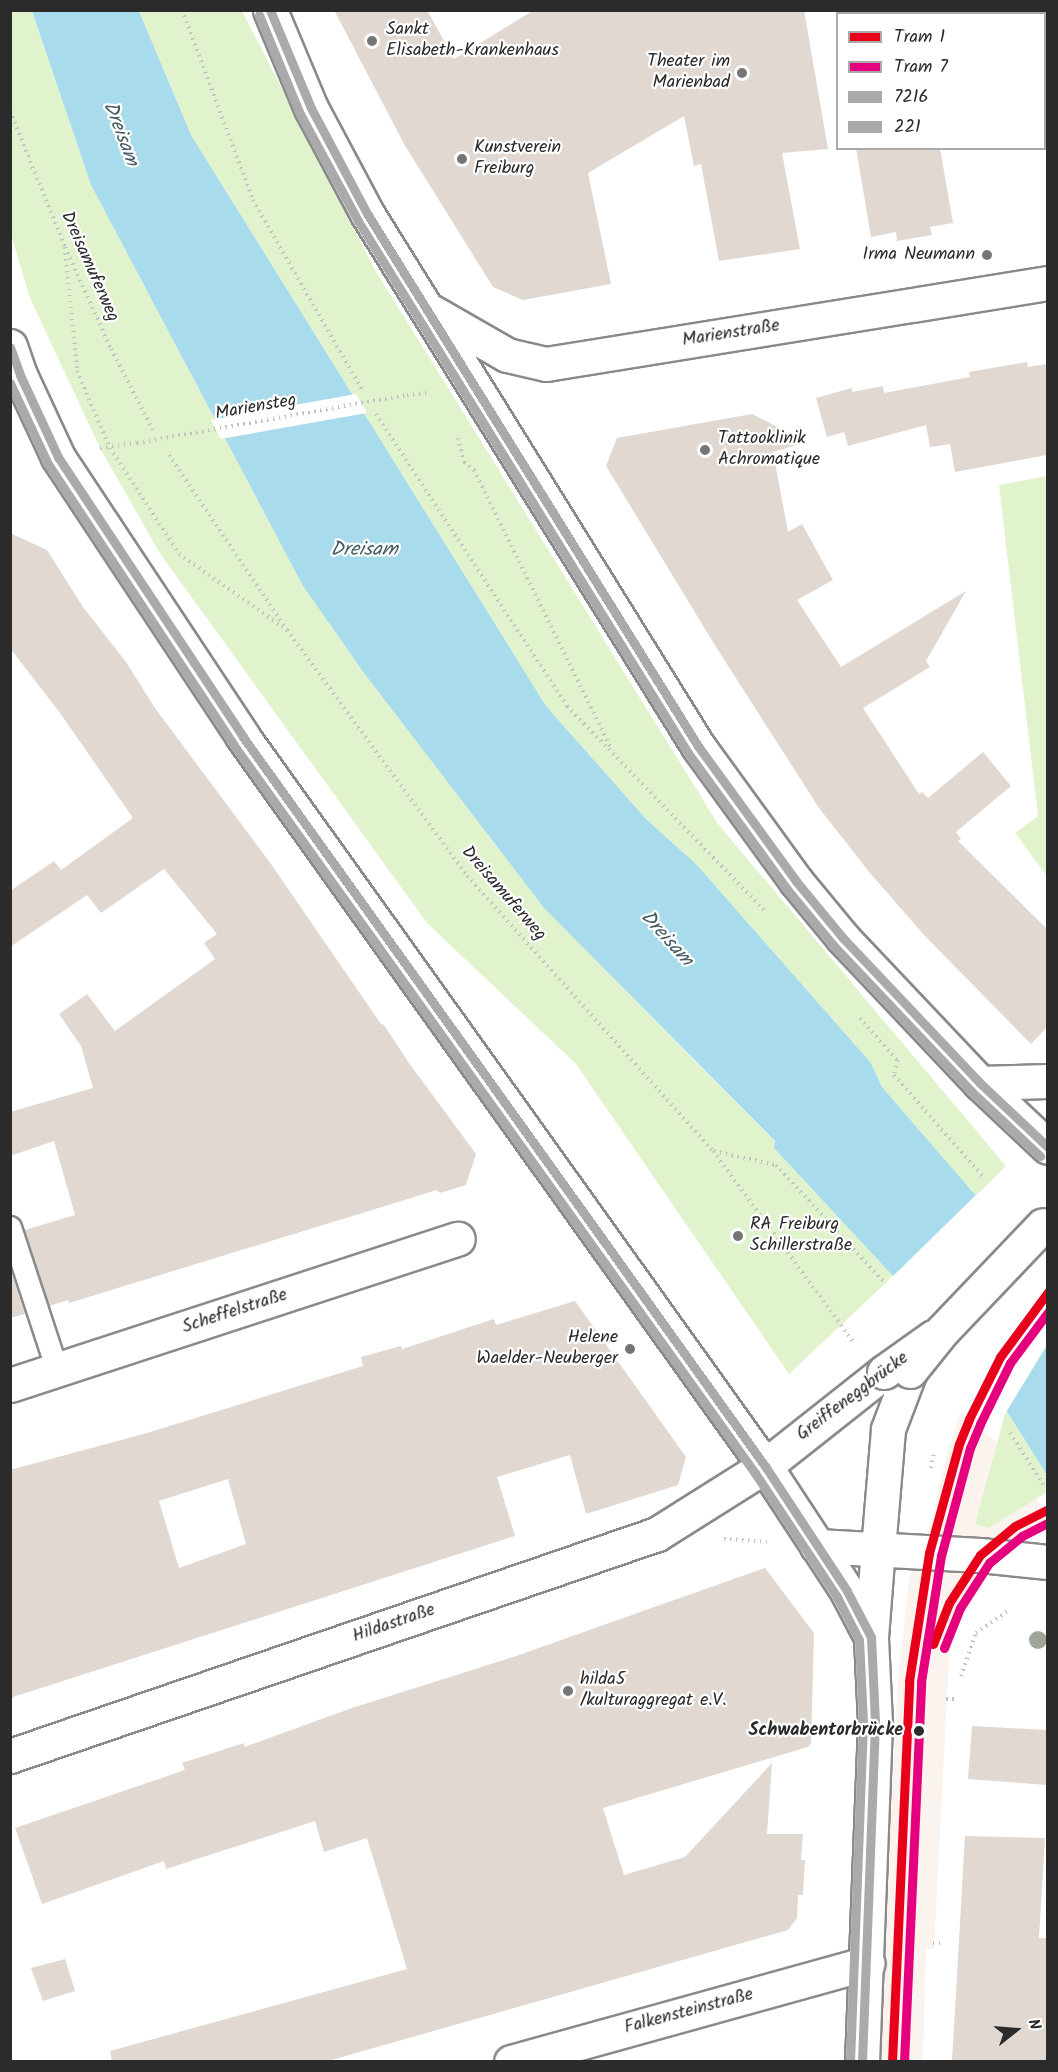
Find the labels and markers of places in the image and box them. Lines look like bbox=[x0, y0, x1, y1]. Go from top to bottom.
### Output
place label: Sankt Elisabeth-Krankenhaus bbox=[386, 20, 559, 63]
marker: Sankt Elisabeth-Krankenhaus bbox=[363, 32, 381, 50]
place label: Theater im Marienbad bbox=[647, 52, 730, 94]
marker: Theater im Marienbad bbox=[735, 66, 749, 80]
place label: Kunstverein Freiburg bbox=[474, 138, 561, 180]
marker: Kunstverein Freiburg bbox=[455, 152, 469, 166]
place label: Irma Neumann bbox=[863, 244, 975, 266]
marker: Irma Neumann bbox=[980, 248, 994, 262]
place label: Tattooklinik Achromatique bbox=[718, 429, 820, 472]
marker: Tattooklinik Achromatique bbox=[696, 441, 714, 459]
place label: RA Freiburg Schillerstraße bbox=[750, 1215, 852, 1258]
marker: RA Freiburg Schillerstraße bbox=[731, 1229, 745, 1243]
place label: Helene Waelder-Neuberger bbox=[477, 1328, 618, 1370]
marker: Helene Waelder-Neuberger bbox=[623, 1342, 637, 1356]
place label: hilda5 /kulturaggregat e.V. bbox=[580, 1670, 726, 1712]
marker: hilda5 /kulturaggregat e.V. bbox=[561, 1684, 575, 1698]
place label: Schwabentorbrücke bbox=[749, 1720, 903, 1742]
marker: Schwabentorbrücke bbox=[908, 1720, 930, 1742]

